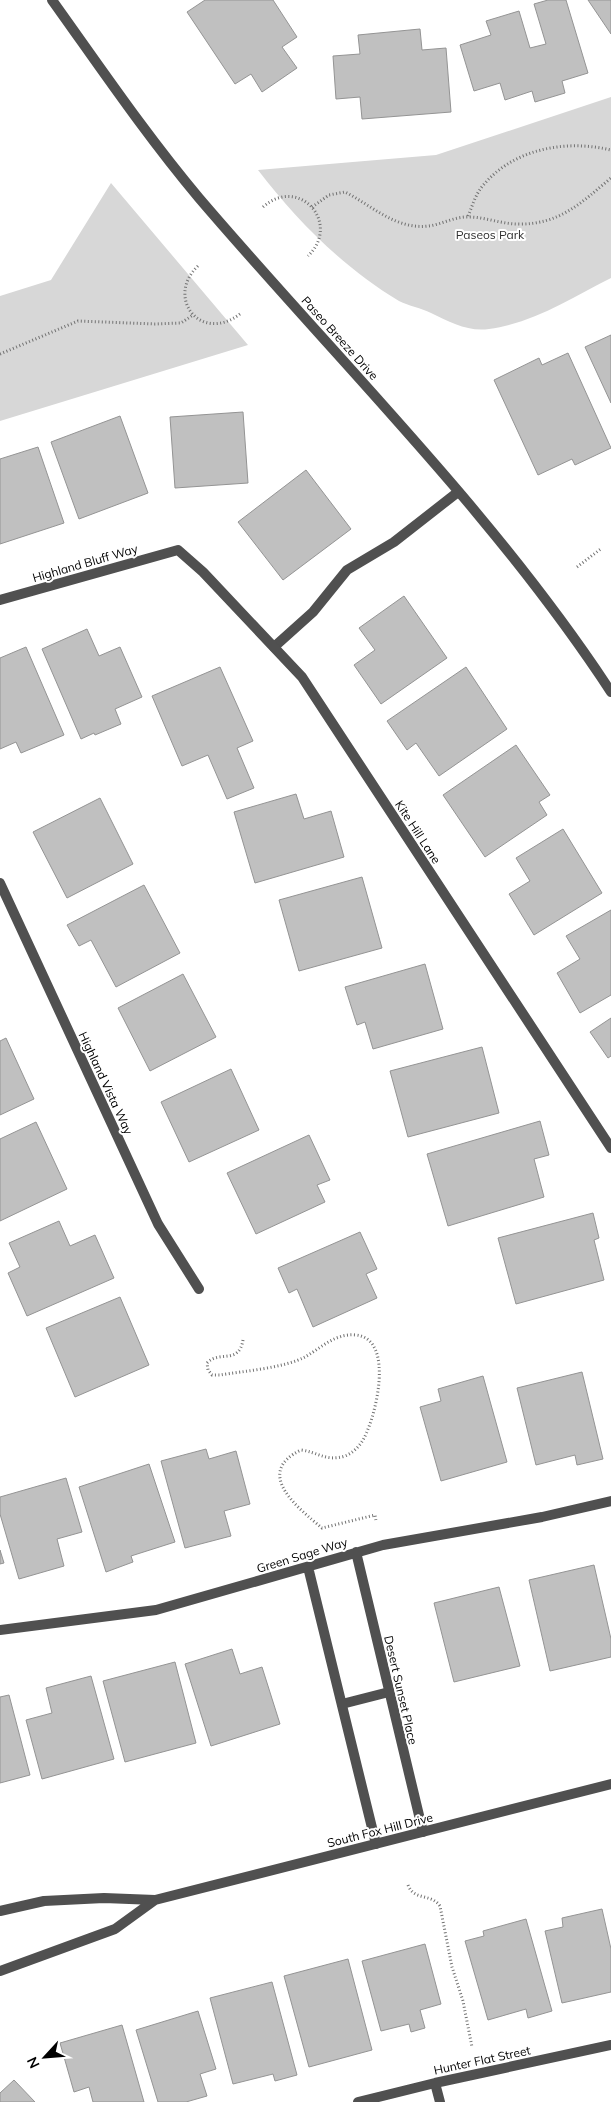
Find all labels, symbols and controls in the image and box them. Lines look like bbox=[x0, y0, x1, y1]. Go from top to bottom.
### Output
park label: Paseos Park bbox=[456, 227, 525, 242]
street label: Paseo Breeze Drive bbox=[298, 293, 382, 383]
street label: Highland Bluff Way bbox=[31, 541, 140, 585]
street label: Kite Hill Lane bbox=[392, 798, 444, 866]
street label: Highland Vista Way bbox=[76, 1029, 137, 1137]
street label: Green Sage Way bbox=[255, 1534, 350, 1576]
street label: Desert Sunset Place bbox=[381, 1634, 421, 1746]
street label: South Fox Hill Drive bbox=[326, 1810, 434, 1850]
north arrow bbox=[20, 2032, 70, 2082]
street label: Hunter Flat Street bbox=[432, 2042, 532, 2078]
text: N bbox=[23, 2054, 44, 2071]

